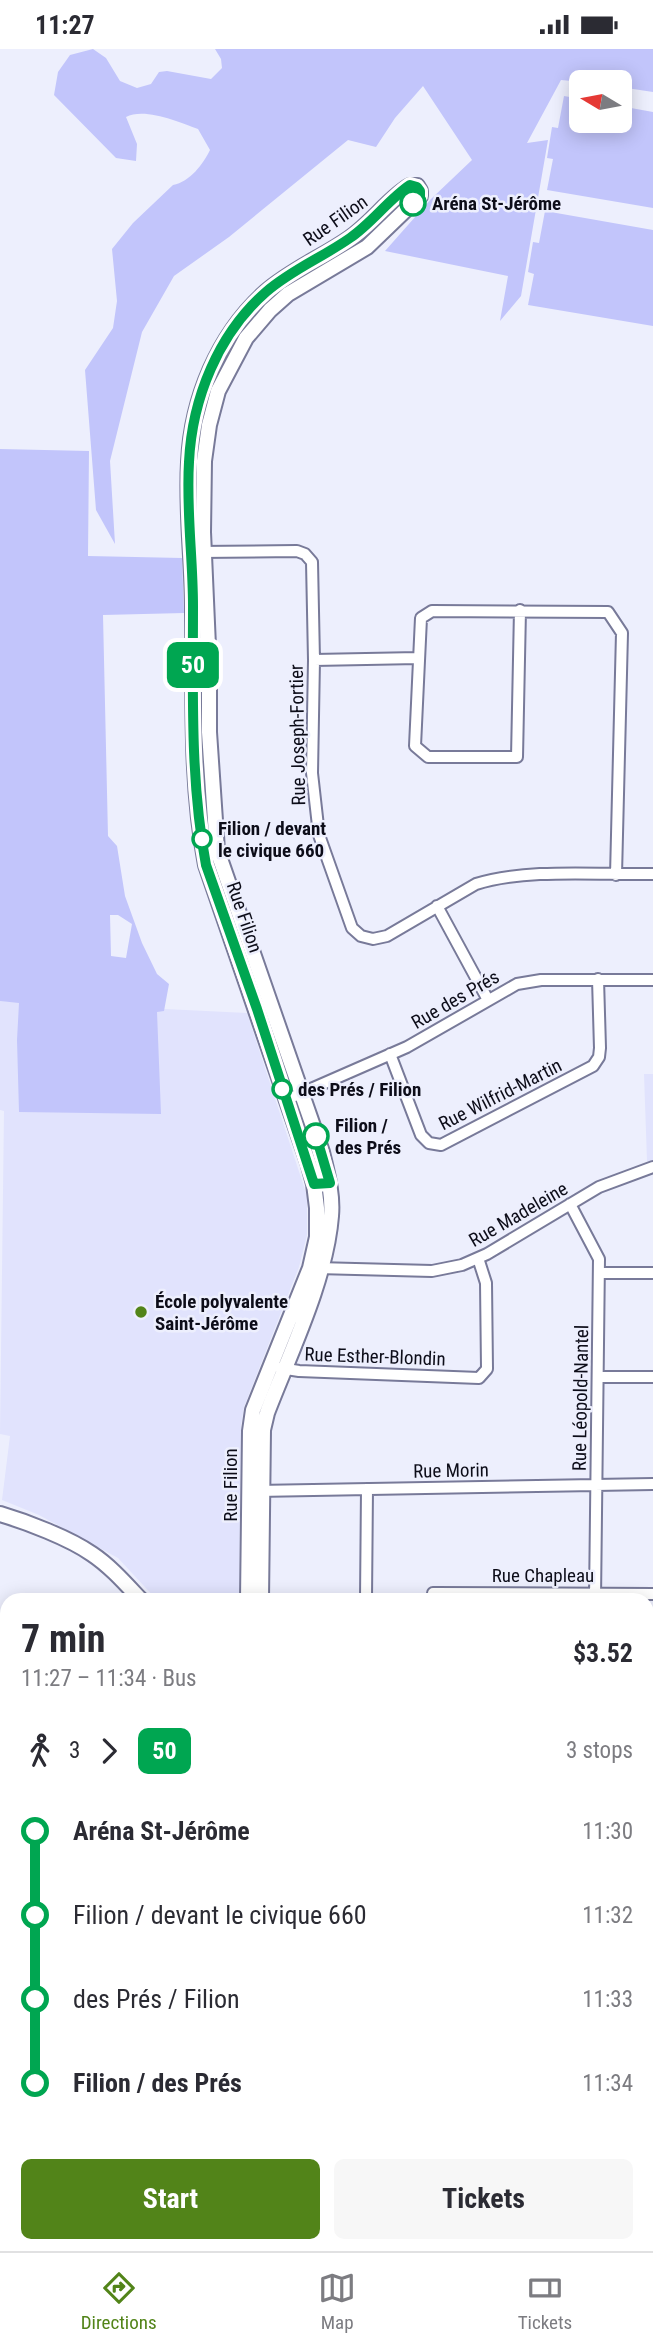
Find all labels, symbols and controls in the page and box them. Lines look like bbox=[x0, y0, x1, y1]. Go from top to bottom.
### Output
text: 11:27 bbox=[35, 10, 95, 40]
north arrow bbox=[569, 70, 632, 133]
map controls bbox=[569, 70, 632, 133]
street label: Rue Filion bbox=[299, 190, 372, 251]
marker: Aréna St-Jérôme bbox=[400, 190, 426, 216]
place label: Aréna St-Jérôme bbox=[432, 192, 561, 215]
line badge: 50 bbox=[162, 642, 224, 688]
text: 50 bbox=[181, 651, 205, 679]
street label: Rue Joseph-Fortier bbox=[285, 664, 310, 806]
place label: Filion / devant le civique 660 bbox=[218, 817, 326, 862]
marker: Filion / devant le civique 660 bbox=[192, 829, 212, 849]
street label: Rue Filion bbox=[222, 879, 267, 956]
street label: Rue des Prés bbox=[407, 965, 503, 1034]
street label: Rue Wilfrid-Martin bbox=[435, 1054, 566, 1135]
place label: des Prés / Filion bbox=[298, 1078, 421, 1101]
marker: des Prés / Filion bbox=[272, 1079, 292, 1099]
place label: Filion / des Prés bbox=[335, 1114, 401, 1159]
marker: Filion / des Prés bbox=[303, 1123, 329, 1149]
street label: Rue Madeleine bbox=[465, 1177, 572, 1252]
place label: École polyvalente Saint-Jérôme bbox=[155, 1290, 288, 1335]
marker: École polyvalente Saint-Jérôme bbox=[133, 1304, 149, 1320]
street label: Rue Léopold-Nantel bbox=[568, 1325, 593, 1471]
street label: Rue Esther-Blondin bbox=[304, 1343, 446, 1370]
street label: Rue Filion bbox=[219, 1448, 242, 1522]
street label: Rue Morin bbox=[413, 1458, 489, 1483]
street label: Rue Chapleau bbox=[492, 1564, 594, 1587]
text: 7 min bbox=[21, 1617, 105, 1661]
text: $3.52 bbox=[573, 1638, 633, 1668]
text: 11:27 – 11:34 · Bus bbox=[21, 1665, 197, 1692]
icon: walk bbox=[21, 1732, 59, 1770]
icon: forward bbox=[90, 1732, 128, 1770]
text: 3 bbox=[69, 1737, 80, 1764]
text: 50 bbox=[152, 1737, 177, 1765]
text: 3 stops bbox=[566, 1737, 633, 1764]
text: Aréna St-Jérôme bbox=[73, 1816, 250, 1846]
text: 11:30 bbox=[582, 1818, 633, 1845]
text: Filion / devant le civique 660 bbox=[73, 1900, 367, 1930]
text: 11:32 bbox=[582, 1902, 633, 1929]
text: des Prés / Filion bbox=[73, 1984, 240, 2014]
text: 11:33 bbox=[582, 1986, 633, 2013]
text: Filion / des Prés bbox=[73, 2068, 242, 2098]
text: 11:34 bbox=[582, 2070, 633, 2097]
button: Start bbox=[21, 2159, 320, 2239]
button: Tickets bbox=[334, 2159, 633, 2239]
tab: Directions bbox=[81, 2269, 157, 2334]
tab: Map bbox=[318, 2269, 356, 2334]
tab: Tickets bbox=[518, 2269, 572, 2334]

